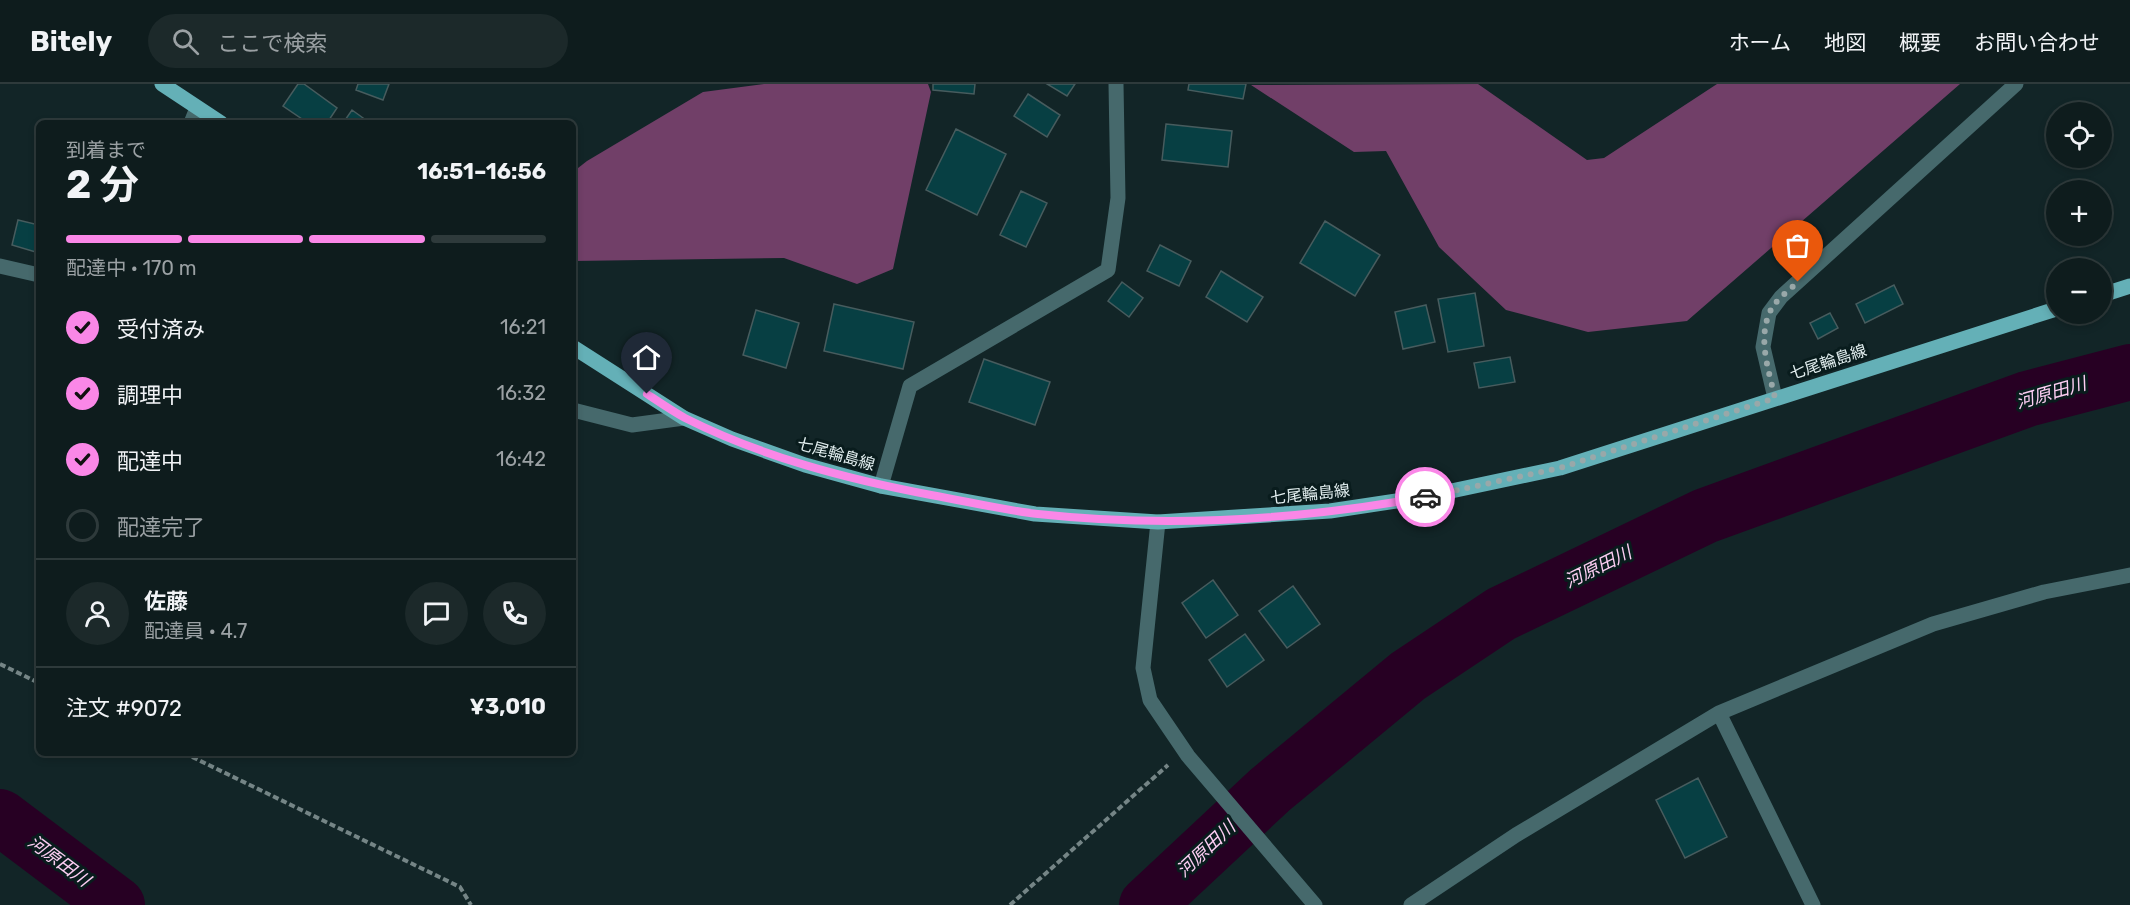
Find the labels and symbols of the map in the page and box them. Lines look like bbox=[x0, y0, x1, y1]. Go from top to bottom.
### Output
pin bbox=[1772, 220, 1823, 282]
pin bbox=[621, 332, 672, 394]
street label: 七尾輪島線 bbox=[1787, 341, 1869, 383]
water label: 河原田川 bbox=[2013, 372, 2091, 413]
street label: 七尾輪島線 bbox=[795, 434, 877, 474]
courier bbox=[1395, 467, 1455, 527]
street label: 七尾輪島線 bbox=[1269, 480, 1351, 508]
water label: 河原田川 bbox=[1561, 540, 1637, 593]
water label: 河原田川 bbox=[1172, 815, 1241, 882]
water label: 河原田川 bbox=[24, 831, 96, 893]

